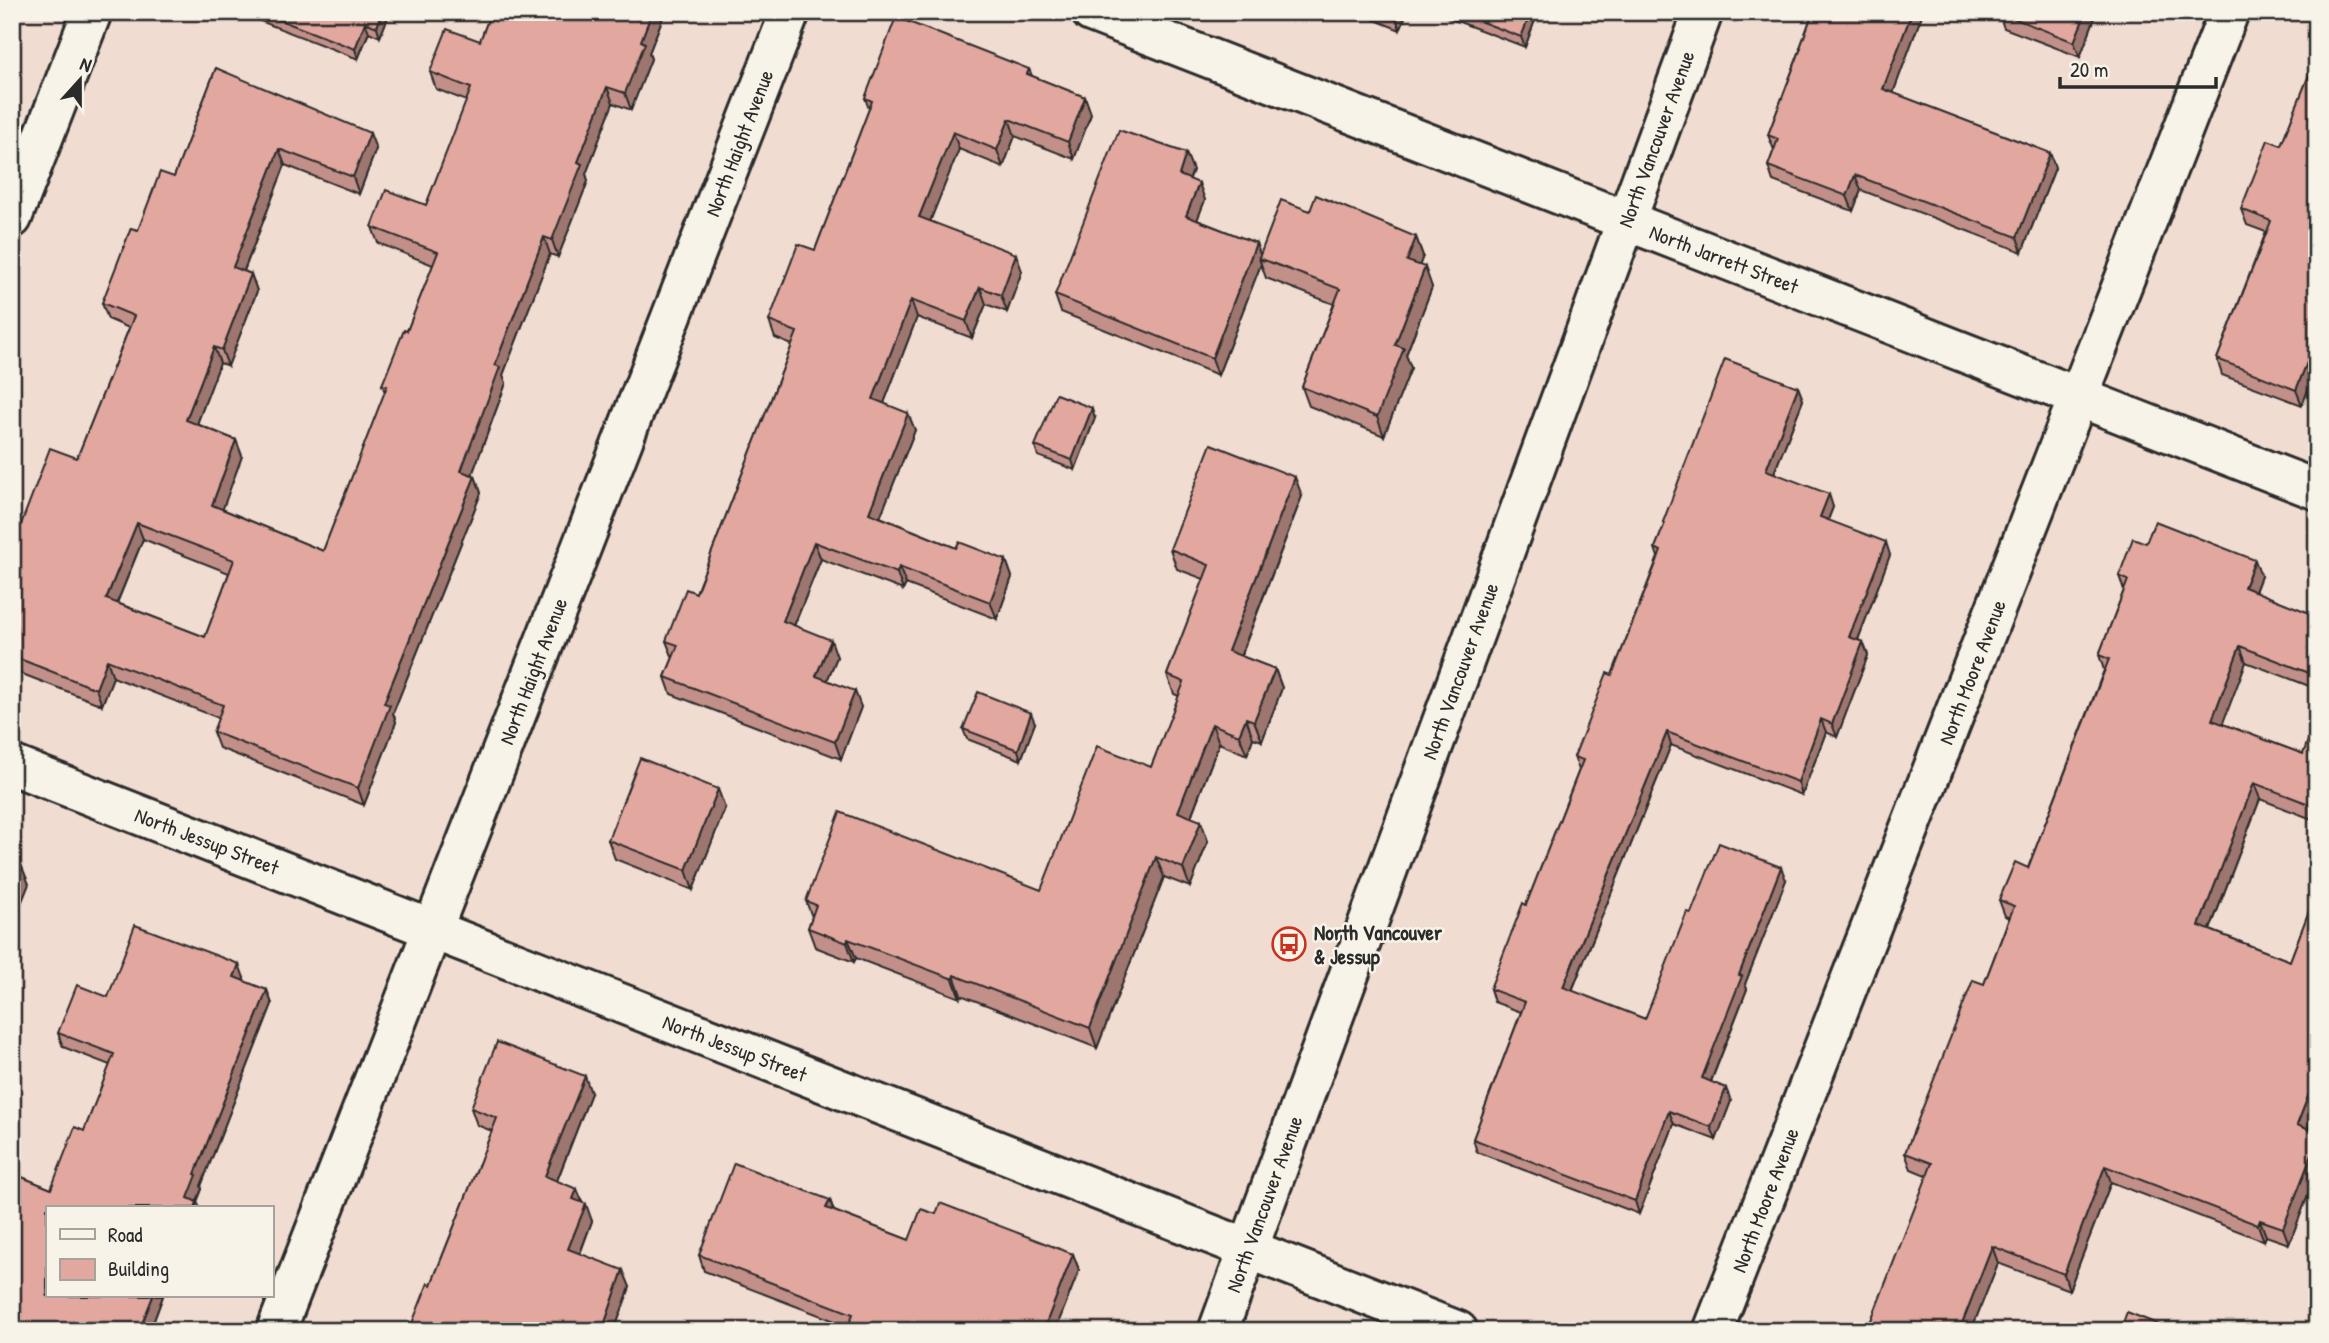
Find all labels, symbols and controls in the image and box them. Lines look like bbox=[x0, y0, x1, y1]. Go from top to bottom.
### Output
north arrow bbox=[46, 46, 116, 116]
scale bar bbox=[2060, 46, 2215, 90]
street label: North Vancouver Avenue bbox=[1611, 47, 1701, 231]
text: N bbox=[77, 50, 95, 78]
text: 20 m bbox=[2070, 55, 2108, 84]
street label: North Haight Avenue bbox=[698, 66, 780, 220]
street label: North Jarrett Street bbox=[1645, 217, 1803, 301]
street label: North Vancouver Avenue bbox=[1415, 579, 1505, 763]
street label: North Haight Avenue bbox=[492, 594, 574, 748]
street label: North Moore Avenue bbox=[1931, 596, 2013, 748]
street label: North Jessup Street bbox=[131, 800, 284, 882]
place label: North Vancouver & Jessup bbox=[1314, 918, 1443, 972]
bus stop icon: North Vancouver & Jessup bbox=[1270, 925, 1308, 963]
street label: North Jessup Street bbox=[659, 1007, 812, 1089]
street label: North Vancouver Avenue bbox=[1219, 1112, 1309, 1296]
street label: North Moore Avenue bbox=[1724, 1124, 1806, 1276]
legend bbox=[46, 1206, 273, 1298]
text: Road bbox=[108, 1220, 142, 1249]
text: Building bbox=[108, 1254, 169, 1283]

